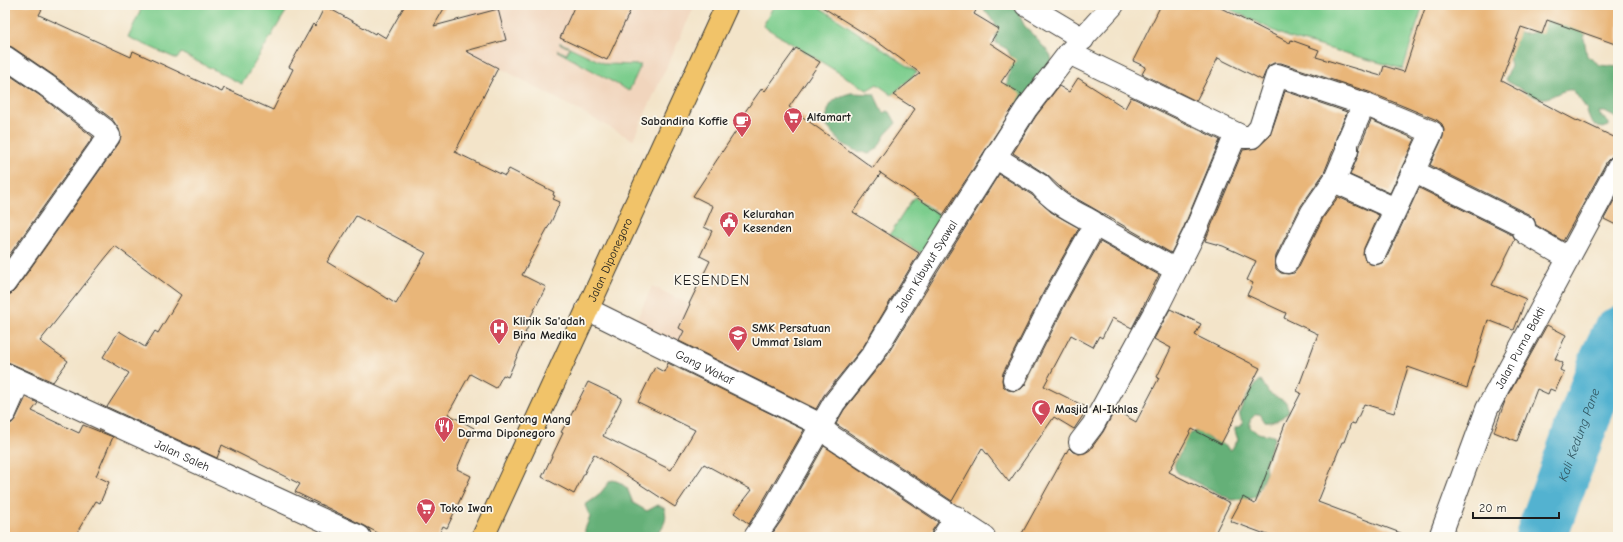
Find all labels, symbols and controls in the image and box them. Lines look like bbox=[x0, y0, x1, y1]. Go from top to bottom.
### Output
supermarket icon: Alfamart bbox=[782, 106, 804, 134]
cafe icon: Sabandina Koffie bbox=[731, 110, 753, 138]
place label: Alfamart bbox=[807, 110, 852, 124]
place label: Sabandina Koffie bbox=[641, 114, 728, 128]
place label: Kelurahan Kesenden bbox=[743, 207, 794, 235]
public building icon: Kelurahan Kesenden bbox=[718, 210, 740, 238]
street label: Jalan Diponegoro bbox=[585, 216, 635, 304]
street label: Jalan Kibuyut Syawal bbox=[893, 218, 960, 315]
district label: KESENDEN bbox=[674, 272, 750, 289]
street label: Jalan Purna Bakti bbox=[1492, 304, 1548, 391]
place label: Klinik Sa'adah Bina Medika bbox=[513, 314, 585, 342]
hospital icon: Klinik Sa'adah Bina Medika bbox=[488, 317, 510, 345]
place label: SMK Persatuan Ummat Islam bbox=[752, 321, 831, 349]
school or university icon: SMK Persatuan Ummat Islam bbox=[727, 324, 749, 352]
street label: Gang Wakaf bbox=[673, 347, 736, 388]
water label: Kali Kedung Pane bbox=[1555, 386, 1602, 483]
mosque icon: Masjid Al-Ikhlas bbox=[1030, 398, 1052, 426]
place label: Masjid Al-Ikhlas bbox=[1055, 402, 1138, 416]
place label: Empal Gentong Mang Darma Diponegoro bbox=[458, 412, 571, 440]
restaurant icon: Empal Gentong Mang Darma Diponegoro bbox=[433, 415, 455, 443]
street label: Jalan Saleh bbox=[152, 437, 212, 474]
scale bar bbox=[1473, 494, 1559, 520]
supermarket icon: Toko Iwan bbox=[415, 497, 437, 525]
place label: Toko Iwan bbox=[440, 501, 493, 515]
text: 20 m bbox=[1479, 501, 1507, 515]

